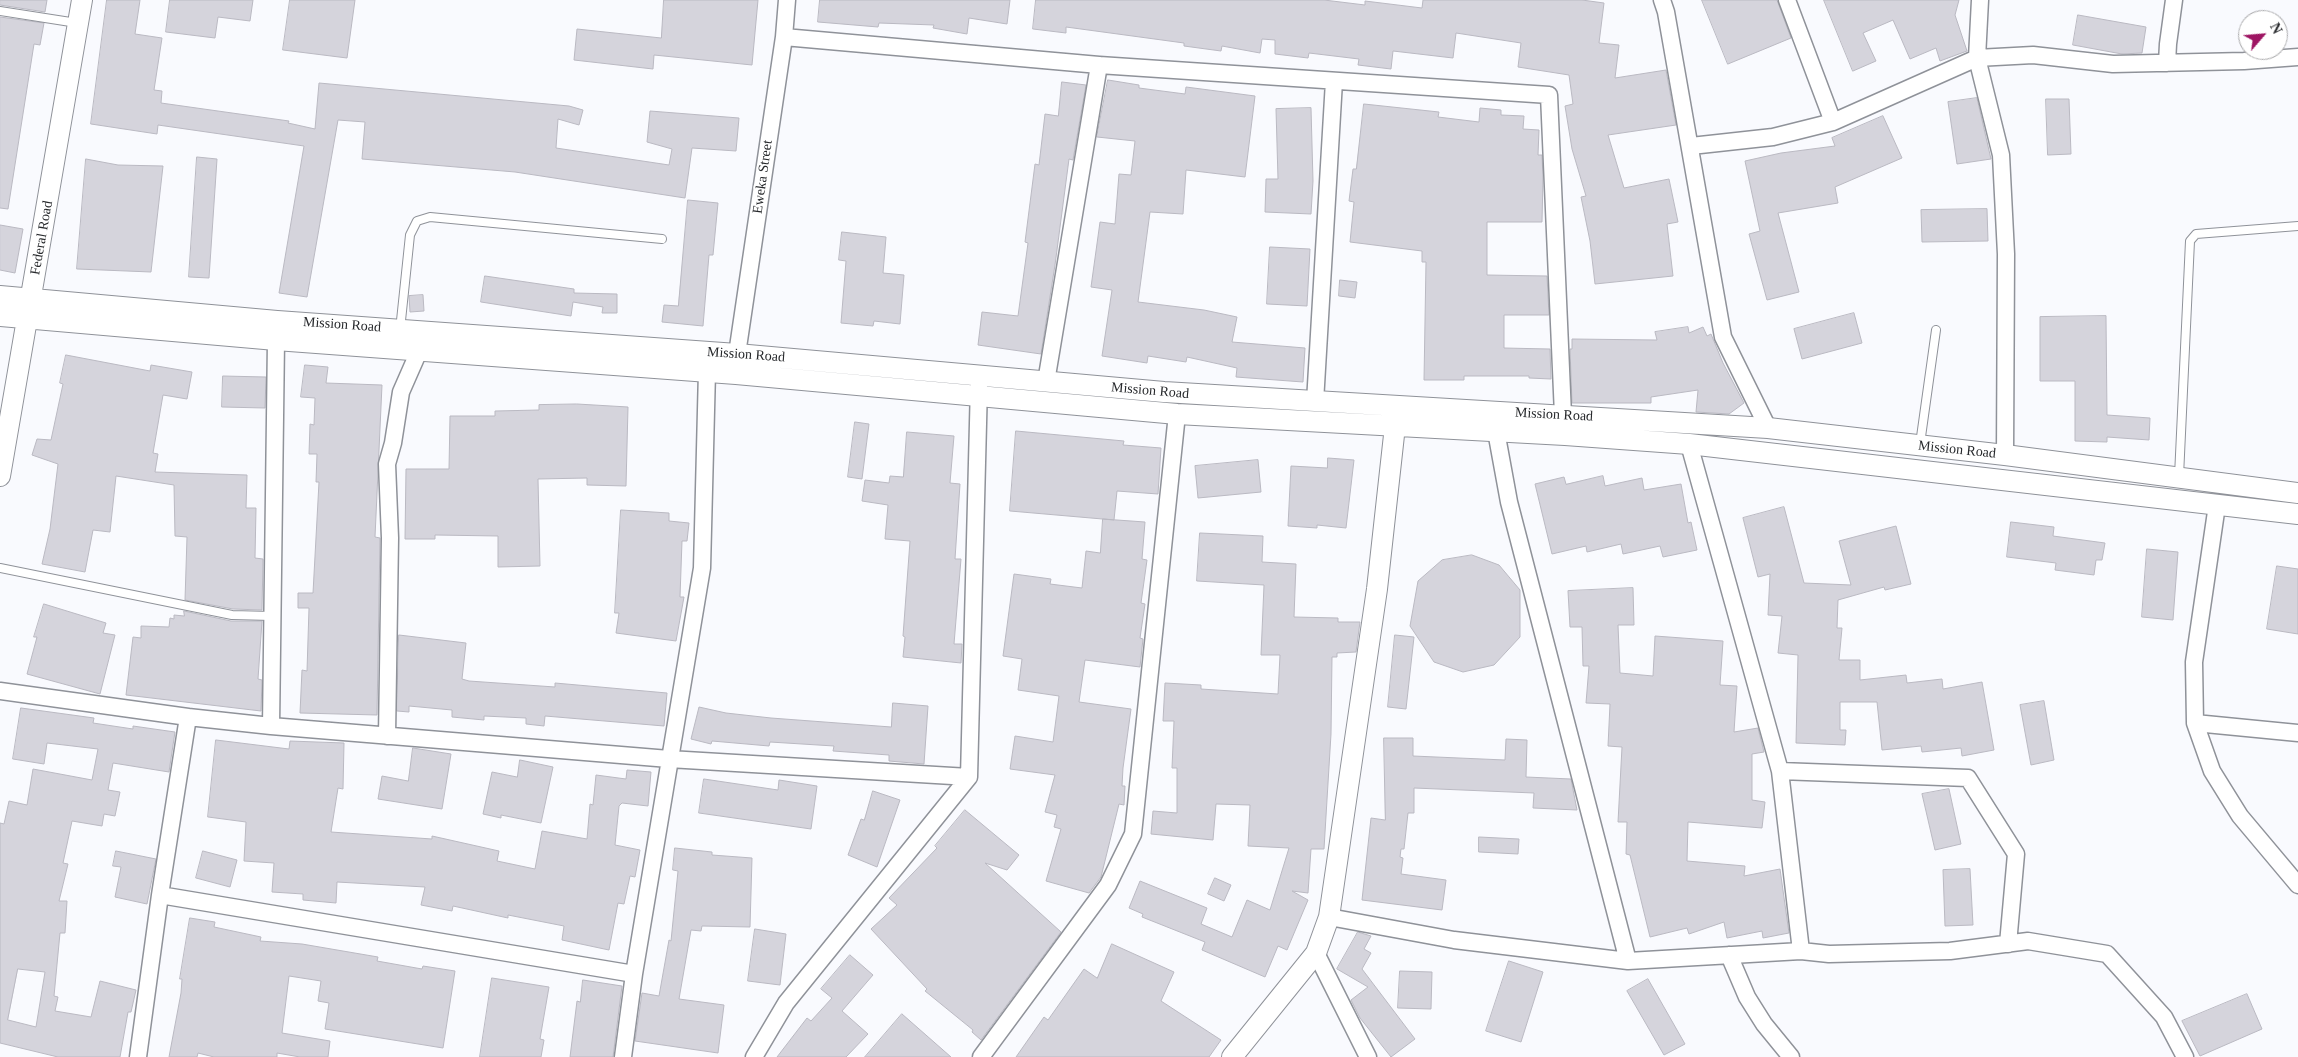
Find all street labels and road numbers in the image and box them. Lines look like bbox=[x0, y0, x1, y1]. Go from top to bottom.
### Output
street label: Eweka Street bbox=[750, 139, 776, 215]
street label: Federal Road bbox=[27, 200, 57, 276]
street label: Mission Road bbox=[302, 314, 382, 336]
street label: Mission Road bbox=[706, 344, 786, 366]
street label: Mission Road bbox=[1110, 379, 1190, 403]
street label: Mission Road bbox=[1515, 405, 1593, 425]
street label: Mission Road bbox=[1917, 438, 1997, 462]

